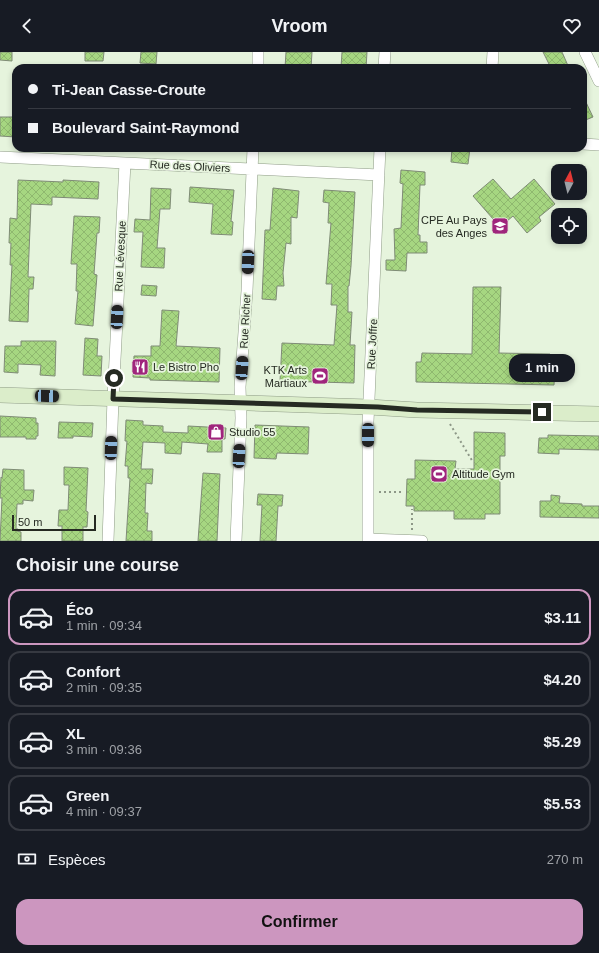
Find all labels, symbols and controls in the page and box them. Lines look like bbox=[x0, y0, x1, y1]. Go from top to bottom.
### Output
icon: back bbox=[16, 15, 38, 37]
icon: heart bbox=[561, 15, 583, 37]
text: Vroom bbox=[271, 16, 328, 36]
text: Ti-Jean Casse-Croute bbox=[52, 81, 206, 98]
text: Boulevard Saint-Raymond bbox=[52, 119, 240, 136]
street label: Rue des Oliviers bbox=[149, 158, 231, 174]
north arrow bbox=[551, 164, 587, 200]
map controls bbox=[551, 164, 587, 244]
button: locate bbox=[551, 208, 587, 244]
place label: CPE Au Pays des Anges bbox=[421, 214, 487, 239]
school or university icon: CPE Au Pays des Anges bbox=[490, 216, 510, 236]
street label: Rue Lévesque bbox=[112, 220, 128, 292]
car bbox=[242, 250, 254, 274]
street label: Rue Richer bbox=[238, 293, 252, 349]
car bbox=[110, 305, 124, 329]
street label: Rue Joffre bbox=[365, 318, 379, 370]
callout: 1 min bbox=[509, 354, 575, 382]
car bbox=[235, 356, 249, 380]
restaurant icon: Le Bistro Pho bbox=[130, 357, 150, 377]
text: 1 min bbox=[525, 360, 559, 375]
place label: Le Bistro Pho bbox=[153, 361, 219, 373]
place label: KTK Arts Martiaux bbox=[264, 364, 307, 389]
sports icon: KTK Arts Martiaux bbox=[310, 366, 330, 386]
route start bbox=[105, 369, 123, 387]
car bbox=[35, 390, 59, 402]
route end bbox=[533, 403, 551, 421]
shop icon: Studio 55 bbox=[206, 422, 226, 442]
car bbox=[362, 423, 374, 447]
place label: Studio 55 bbox=[229, 426, 275, 438]
car bbox=[105, 436, 117, 460]
car bbox=[232, 444, 246, 468]
sports icon: Altitude Gym bbox=[429, 464, 449, 484]
place label: Altitude Gym bbox=[452, 468, 515, 480]
scale bar bbox=[12, 513, 96, 532]
text: 50 m bbox=[18, 516, 42, 528]
text: Choisir une course bbox=[16, 555, 179, 575]
icon: car bbox=[18, 599, 54, 635]
text: Éco bbox=[66, 601, 94, 618]
text: $3.11 bbox=[544, 609, 581, 626]
text: 1 min · 09:34 bbox=[66, 618, 142, 633]
icon: car bbox=[18, 661, 54, 697]
text: Confort bbox=[66, 663, 120, 680]
text: $4.20 bbox=[543, 671, 581, 688]
text: 2 min · 09:35 bbox=[66, 680, 142, 695]
icon: car bbox=[18, 723, 54, 759]
text: XL bbox=[66, 725, 85, 742]
text: $5.29 bbox=[543, 733, 581, 750]
text: 3 min · 09:36 bbox=[66, 742, 142, 757]
icon: car bbox=[18, 785, 54, 821]
text: Green bbox=[66, 787, 109, 804]
text: $5.53 bbox=[543, 795, 581, 812]
text: 4 min · 09:37 bbox=[66, 804, 142, 819]
icon: cash bbox=[16, 848, 38, 870]
text: Espèces bbox=[48, 851, 106, 868]
text: 270 m bbox=[547, 852, 583, 867]
button: Confirmer bbox=[16, 899, 583, 945]

